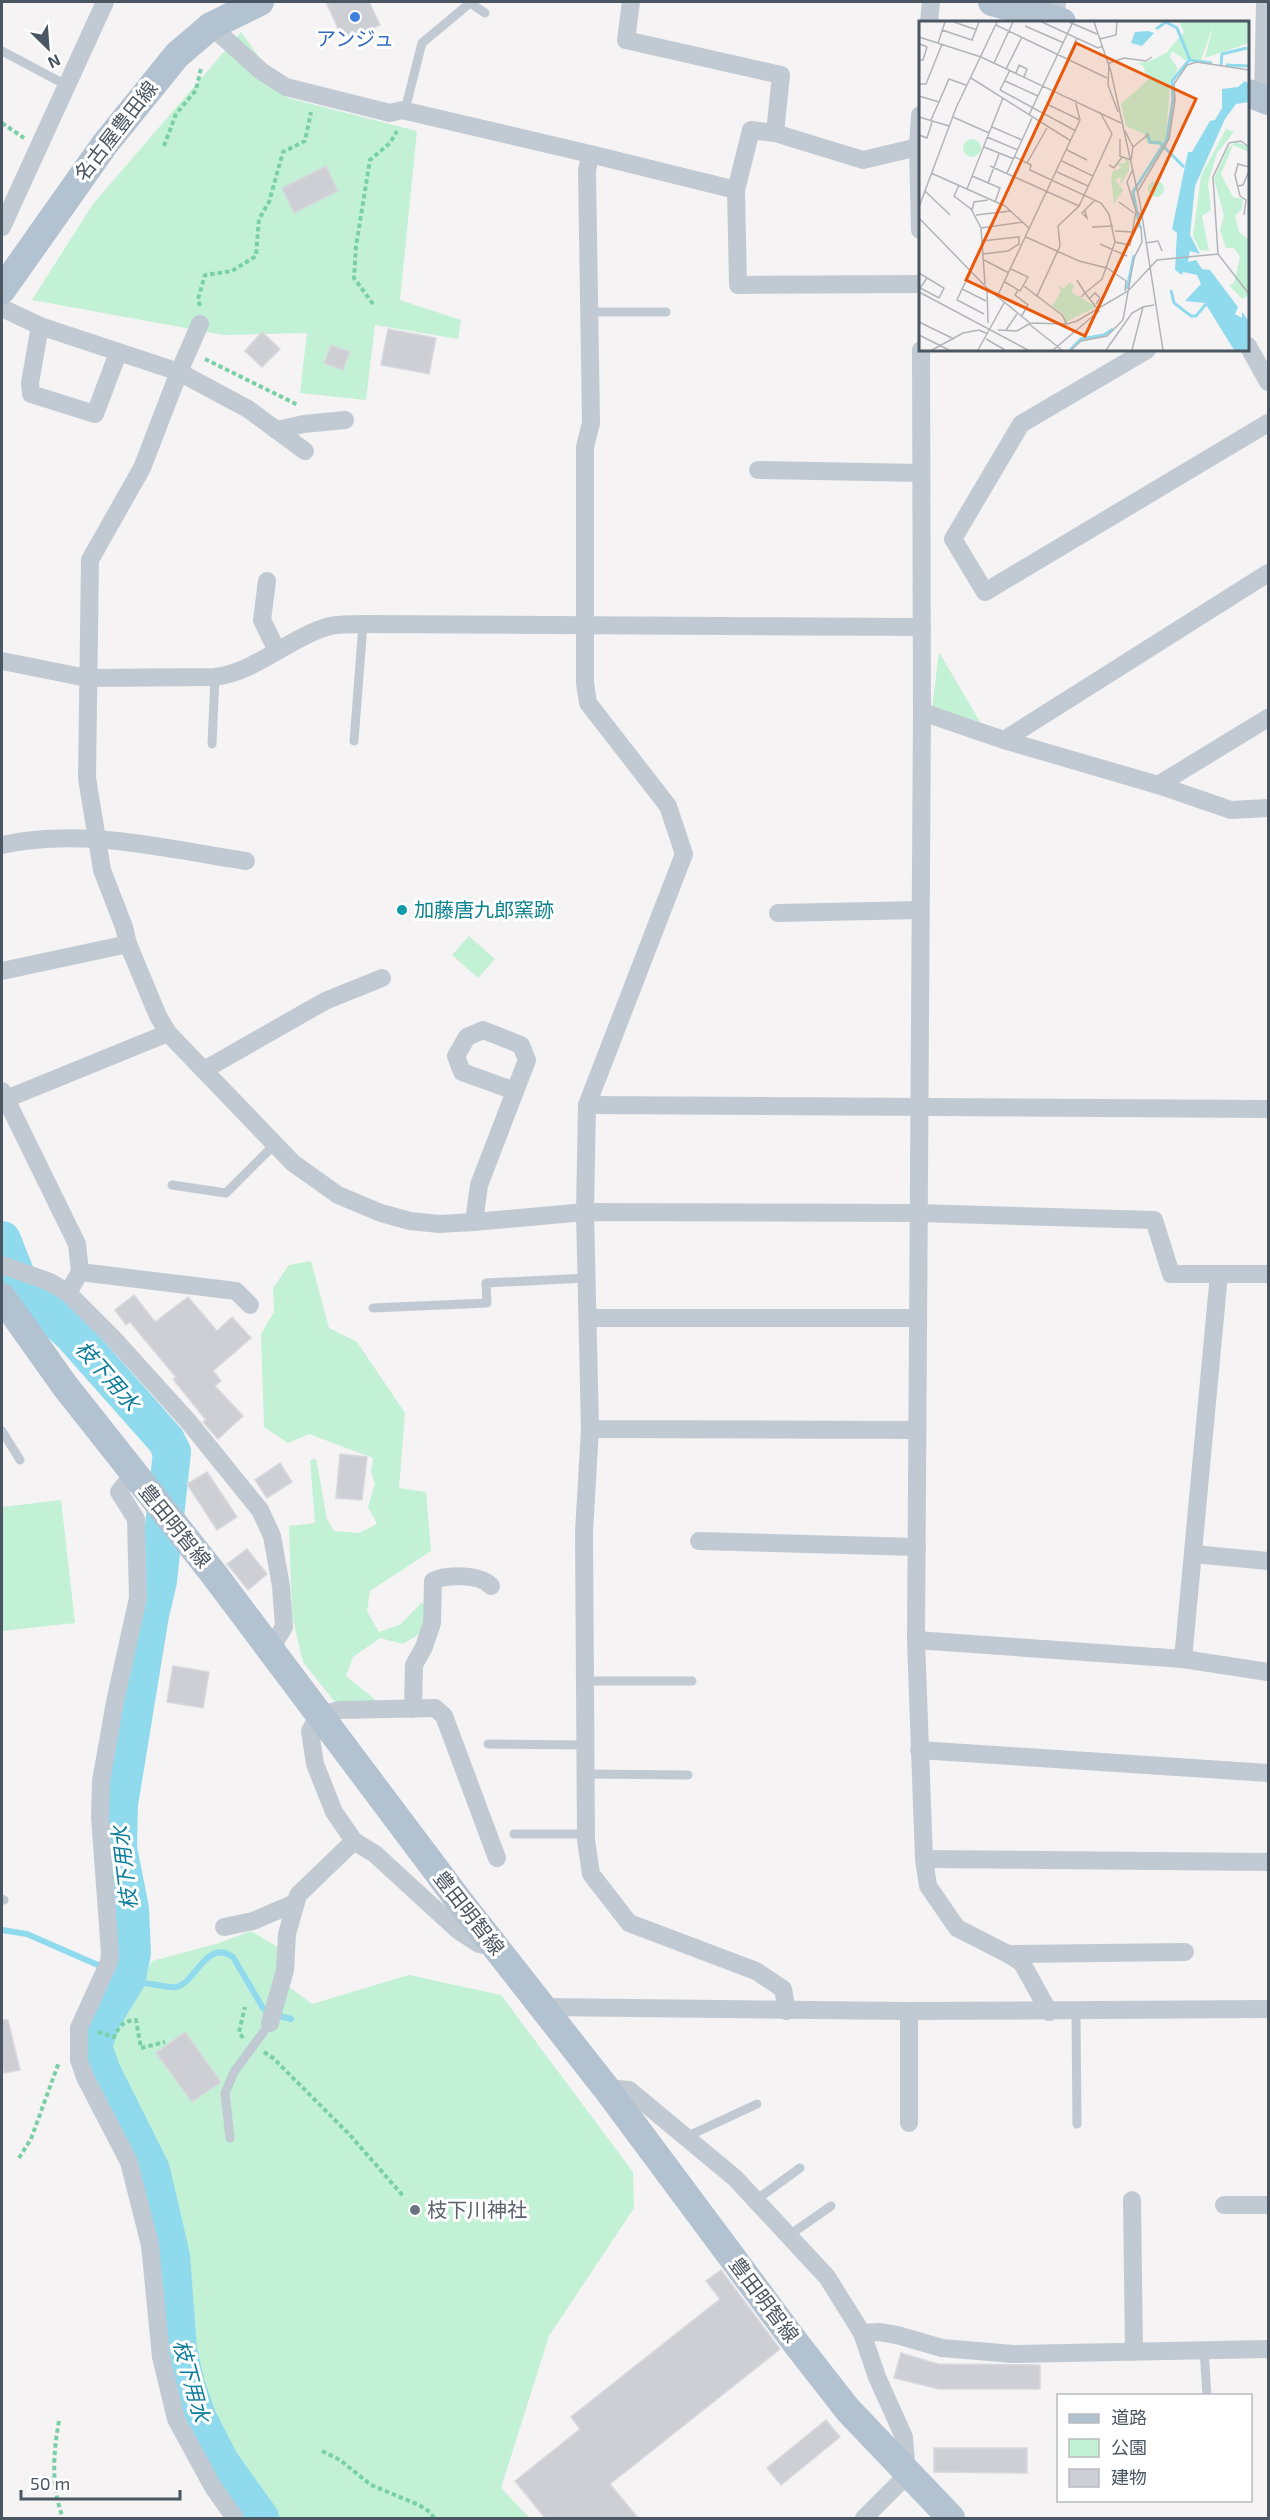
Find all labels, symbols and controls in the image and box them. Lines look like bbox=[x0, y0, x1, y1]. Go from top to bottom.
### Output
marker: アンジュ bbox=[348, 10, 362, 24]
north arrow bbox=[18, 18, 78, 78]
inset map bbox=[919, 21, 1249, 351]
place label: アンジュ bbox=[316, 26, 394, 50]
text: N bbox=[45, 51, 64, 73]
street label: 名古屋豊田線 bbox=[69, 76, 162, 185]
place label: 加藤唐九郎窯跡 bbox=[414, 897, 554, 921]
marker: 加藤唐九郎窯跡 bbox=[395, 903, 409, 917]
water label: 枝下用水 bbox=[71, 1335, 146, 1416]
street label: 豊田明智線 bbox=[135, 1479, 217, 1572]
water label: 枝下用水 bbox=[106, 1823, 141, 1911]
street label: 豊田明智線 bbox=[430, 1866, 510, 1959]
place label: 枝下川神社 bbox=[427, 2197, 527, 2221]
marker: 枝下川神社 bbox=[408, 2203, 422, 2217]
street label: 豊田明智線 bbox=[725, 2252, 804, 2347]
water label: 枝下用水 bbox=[170, 2337, 216, 2426]
legend bbox=[1057, 2394, 1252, 2502]
text: 道路 bbox=[1111, 2406, 1147, 2428]
text: 公園 bbox=[1111, 2436, 1147, 2458]
scale bar bbox=[21, 2463, 180, 2501]
text: 建物 bbox=[1111, 2466, 1147, 2488]
text: 50 m bbox=[30, 2472, 70, 2494]

